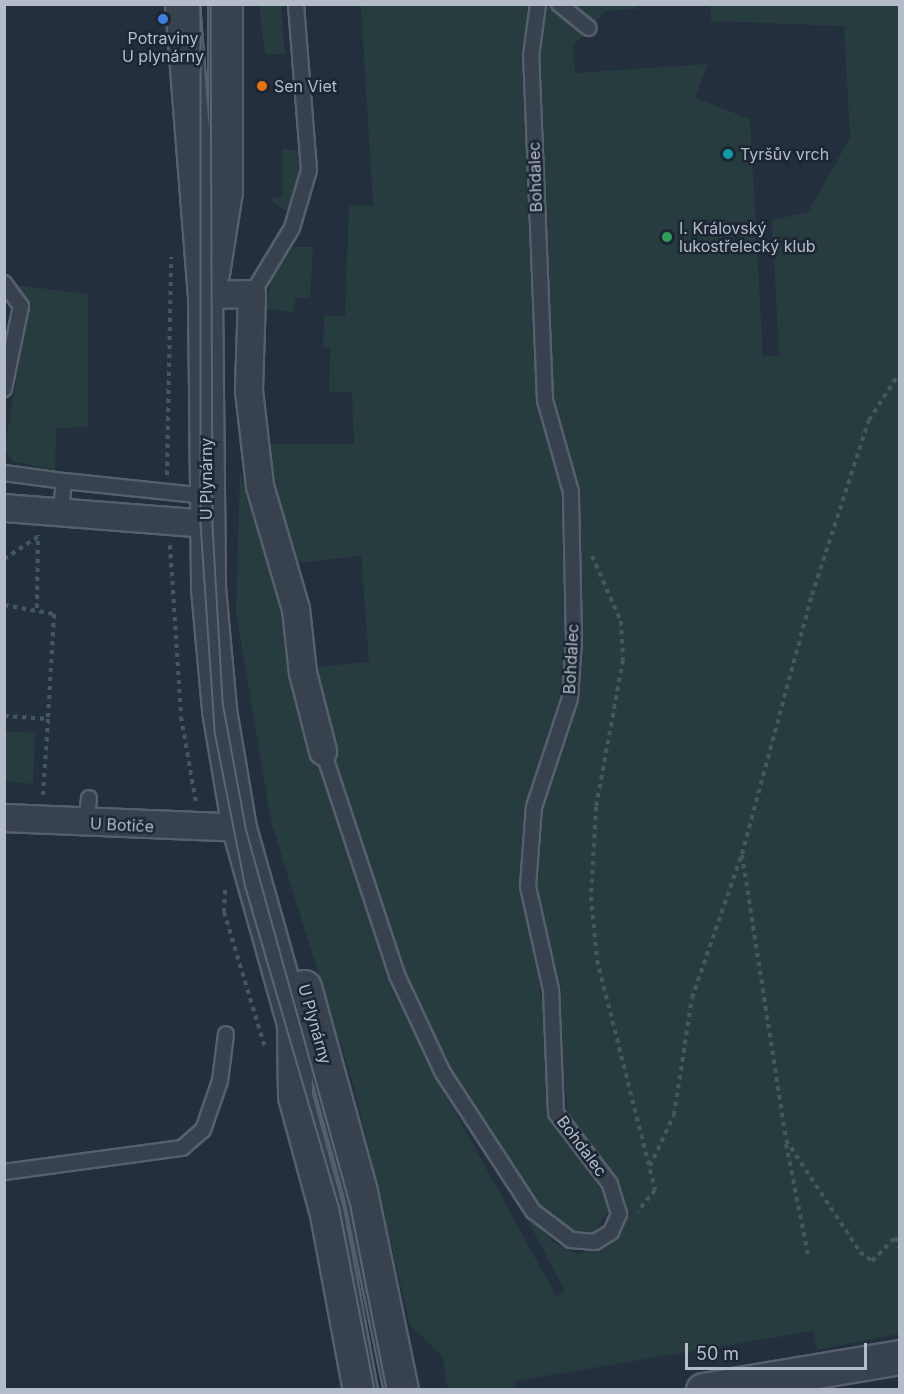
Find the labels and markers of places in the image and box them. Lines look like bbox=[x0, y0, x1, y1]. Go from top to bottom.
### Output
marker: Potraviny U plynárny bbox=[156, 12, 170, 26]
place label: Potraviny U plynárny bbox=[122, 28, 204, 66]
place label: Sen Viet bbox=[274, 76, 337, 96]
marker: Sen Viet bbox=[255, 79, 269, 93]
place label: Tyršův vrch bbox=[740, 144, 829, 164]
marker: Tyršův vrch bbox=[721, 147, 735, 161]
place label: I. Královský lukostřelecký klub bbox=[679, 218, 816, 256]
marker: I. Královský lukostřelecký klub bbox=[660, 230, 674, 244]

